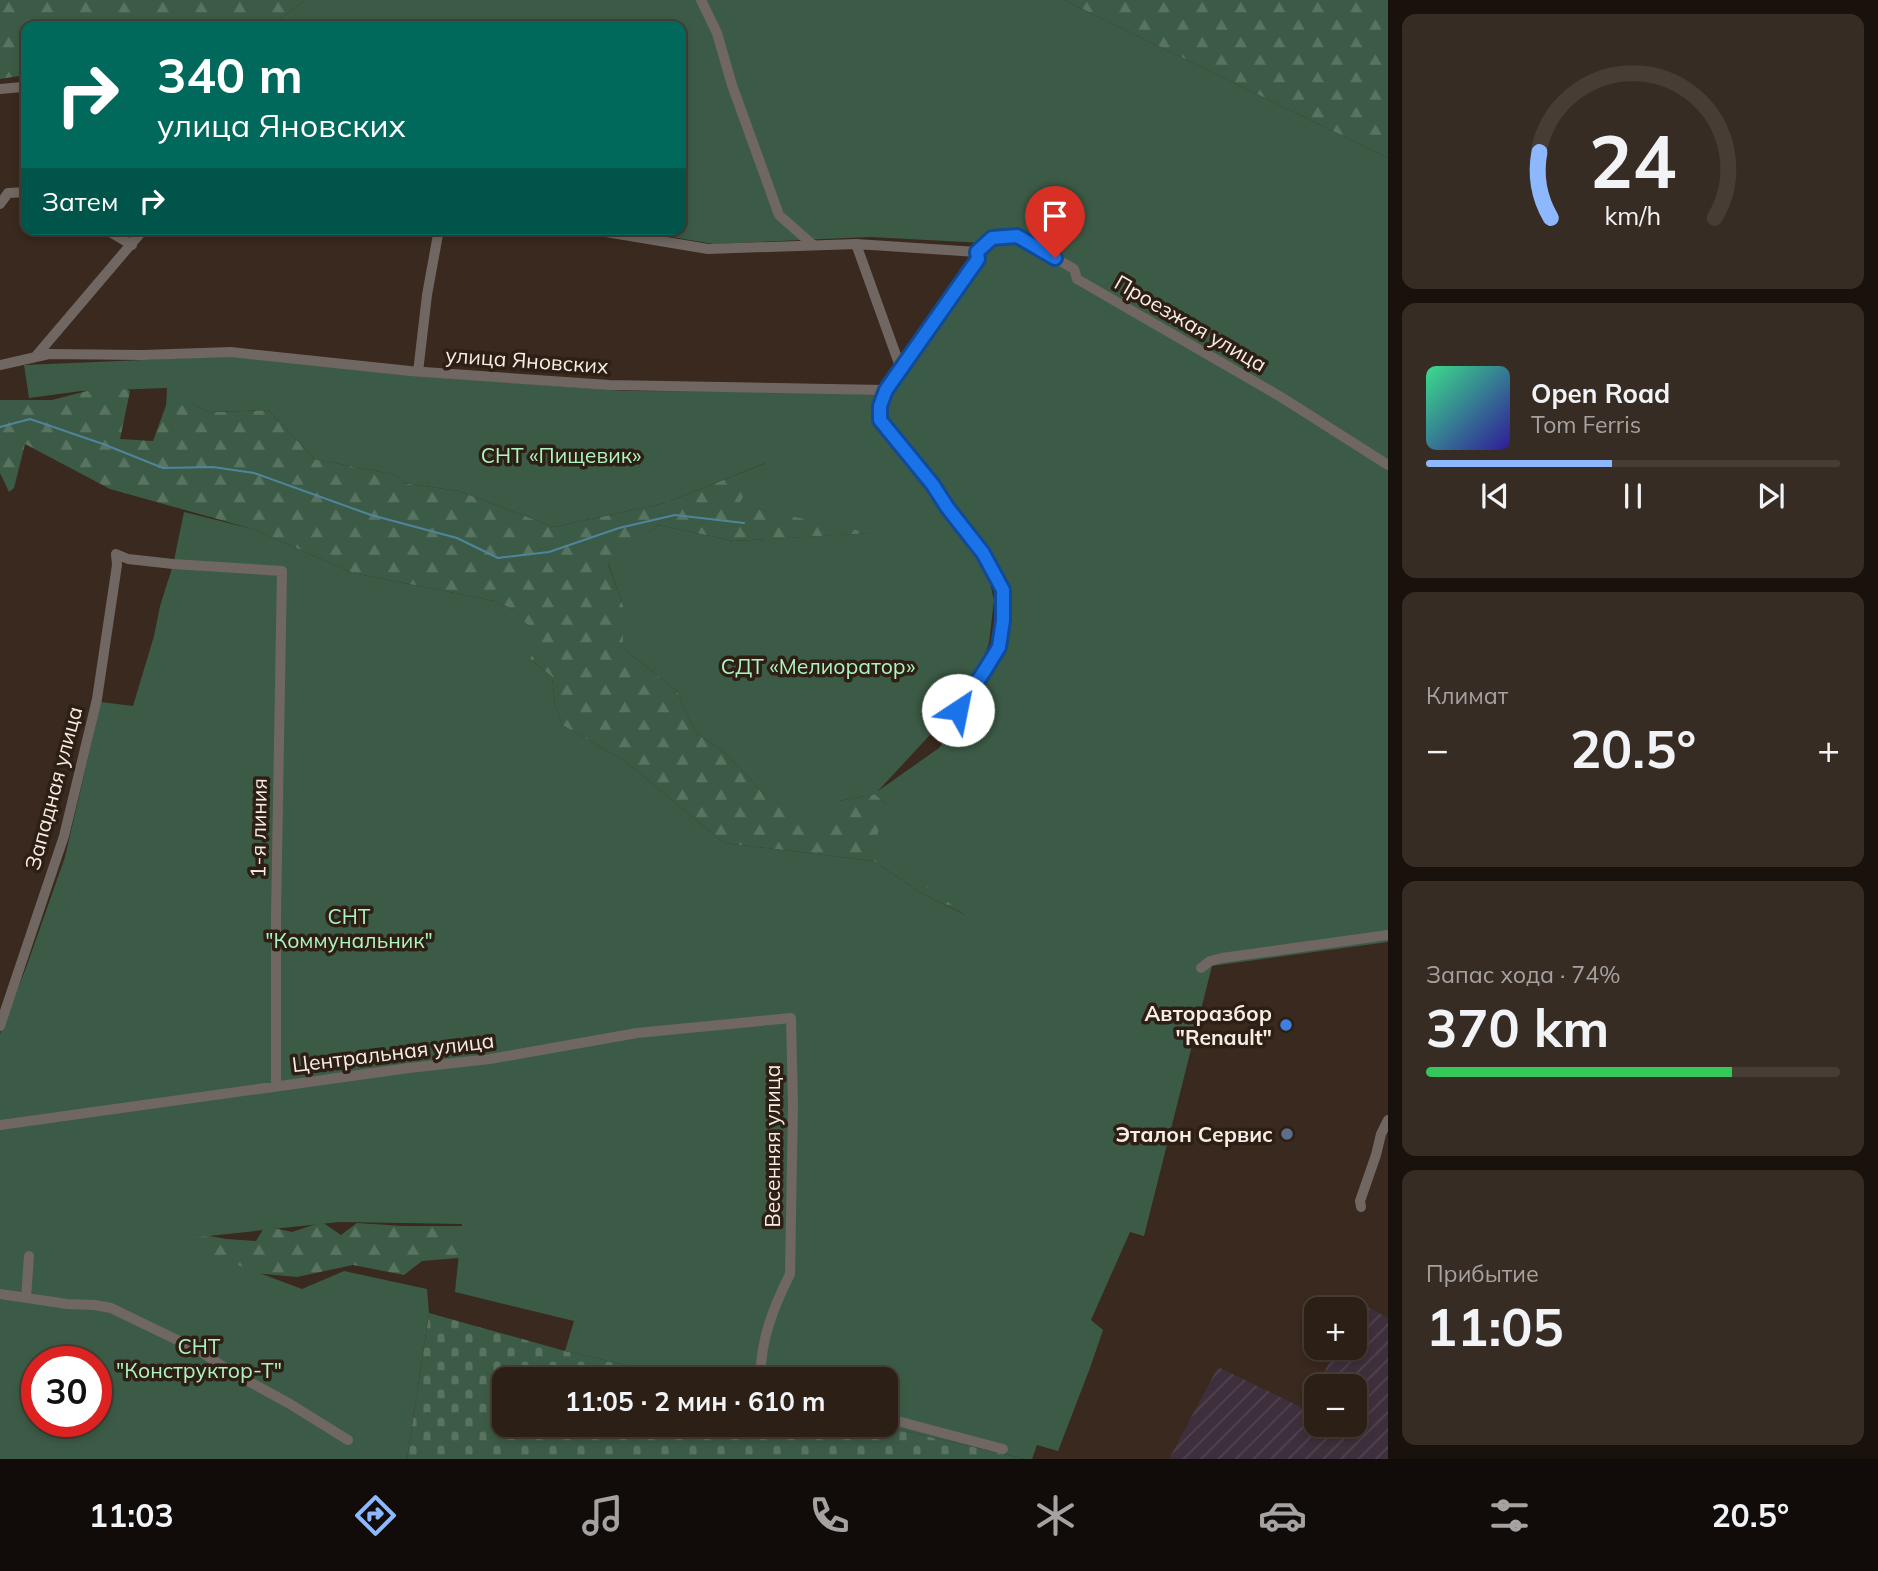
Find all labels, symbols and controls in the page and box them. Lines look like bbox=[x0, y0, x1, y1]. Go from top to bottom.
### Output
text: 340 m bbox=[157, 44, 303, 105]
icon: right bbox=[42, 49, 133, 140]
text: улица Яновских bbox=[157, 105, 406, 145]
text: 24 bbox=[1589, 115, 1677, 206]
icon: right bbox=[133, 182, 171, 220]
text: Затем bbox=[42, 185, 119, 218]
pin bbox=[1025, 186, 1085, 258]
icon: arrive bbox=[1036, 197, 1074, 235]
text: km/h bbox=[1605, 199, 1661, 230]
street label: Проезжая улица bbox=[1110, 269, 1272, 377]
street label: улица Яновских bbox=[445, 341, 610, 379]
text: Open Road bbox=[1531, 377, 1670, 410]
text: Tom Ferris bbox=[1531, 410, 1641, 439]
park label: СНТ «Пищевик» bbox=[481, 442, 641, 468]
icon: previous bbox=[1476, 477, 1514, 515]
icon: pause bbox=[1614, 477, 1652, 515]
icon: next bbox=[1752, 477, 1790, 515]
park label: СДТ «Мелиоратор» bbox=[721, 653, 915, 679]
position arrow bbox=[921, 673, 995, 747]
text: Климат bbox=[1426, 681, 1508, 710]
street label: Западная улица bbox=[19, 703, 87, 873]
text: 20.5° bbox=[1570, 716, 1696, 781]
text: − bbox=[1426, 725, 1449, 773]
text: + bbox=[1817, 725, 1840, 773]
street label: 1-я линия bbox=[244, 778, 272, 878]
park label: СНТ "Коммунальник" bbox=[265, 903, 433, 953]
text: Запас хода · 74% bbox=[1426, 960, 1621, 989]
text: 370 km bbox=[1426, 995, 1609, 1060]
place label: Авторазбор "Renault" bbox=[1145, 1000, 1272, 1050]
marker: Авторазбор "Renault" bbox=[1278, 1017, 1294, 1033]
street label: Центральная улица bbox=[290, 1027, 496, 1077]
street label: Весенняя улица bbox=[759, 1064, 785, 1228]
place label: Эталон Сервис bbox=[1115, 1121, 1273, 1147]
marker: Эталон Сервис bbox=[1279, 1126, 1295, 1142]
text: Прибытие bbox=[1426, 1259, 1539, 1288]
text: 11:05 bbox=[1426, 1294, 1564, 1359]
map controls bbox=[1304, 1297, 1367, 1437]
button: + bbox=[1304, 1297, 1367, 1360]
park label: СНТ "Конструктор-Т" bbox=[116, 1333, 282, 1383]
speed limit sign: 30 bbox=[21, 1346, 112, 1437]
button: − bbox=[1304, 1374, 1367, 1437]
text: 11:05 · 2 мин · 610 m bbox=[565, 1385, 825, 1418]
icon: directions bbox=[351, 1491, 400, 1540]
icon: music bbox=[578, 1491, 627, 1540]
icon: phone bbox=[805, 1491, 854, 1540]
icon: climate bbox=[1031, 1491, 1080, 1540]
icon: car bbox=[1258, 1491, 1307, 1540]
icon: filters bbox=[1485, 1491, 1534, 1540]
text: 11:03 bbox=[89, 1495, 174, 1535]
text: 20.5° bbox=[1711, 1495, 1789, 1535]

